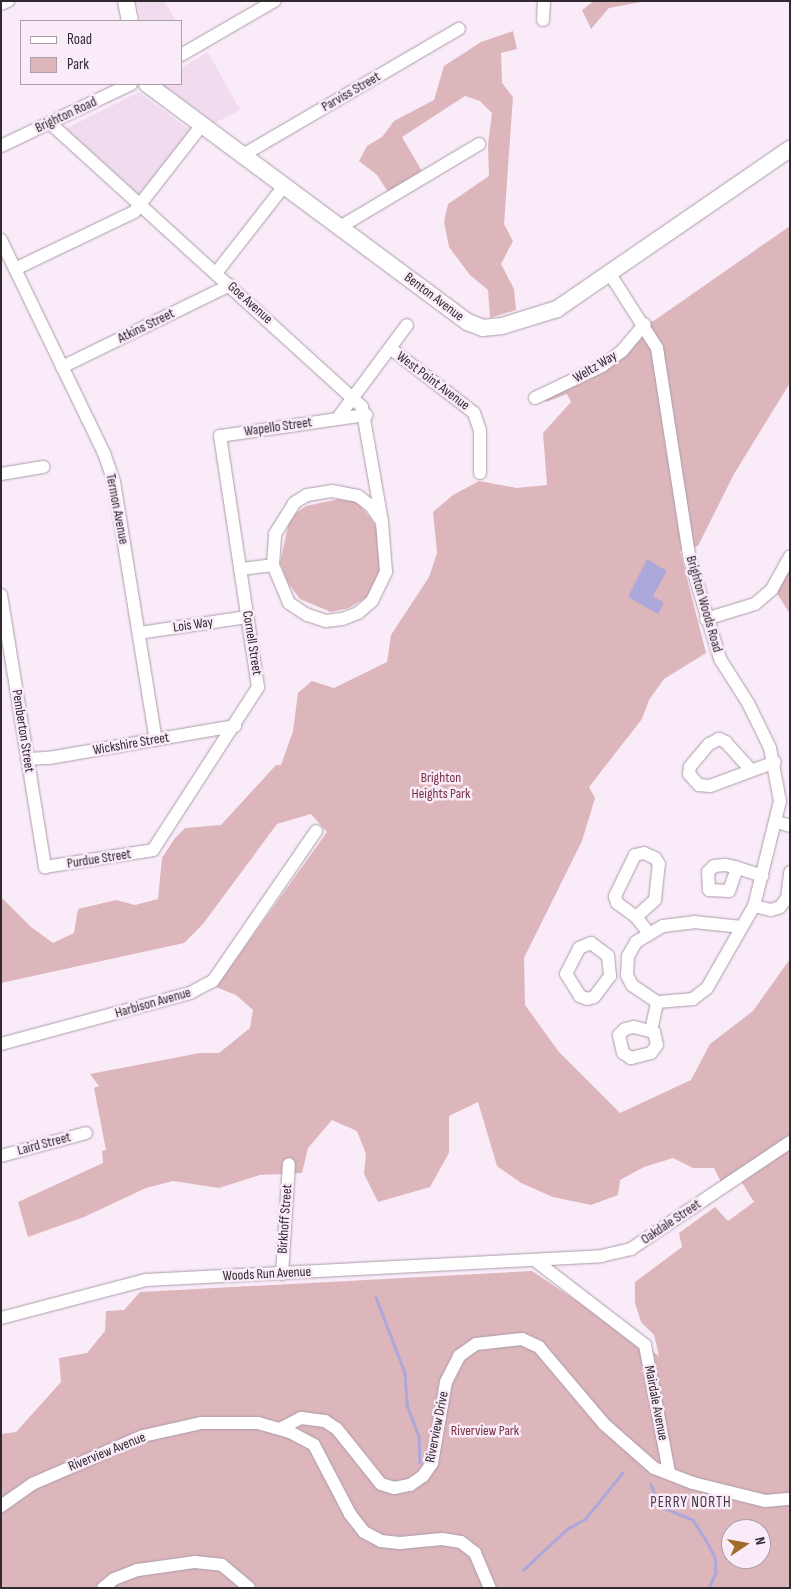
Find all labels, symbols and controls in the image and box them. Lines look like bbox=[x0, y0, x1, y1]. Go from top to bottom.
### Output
legend bbox=[20, 20, 182, 85]
text: Road bbox=[67, 30, 92, 49]
text: Park bbox=[67, 55, 89, 74]
street label: Parviss Street bbox=[319, 68, 383, 116]
street label: Brighton Road bbox=[33, 93, 99, 137]
street label: Benton Avenue bbox=[401, 269, 467, 325]
street label: Goe Avenue bbox=[224, 278, 276, 328]
street label: Atkins Street bbox=[115, 305, 177, 347]
street label: Weltz Way bbox=[570, 347, 620, 387]
street label: West Point Avenue bbox=[393, 348, 473, 414]
street label: Wapello Street bbox=[243, 414, 313, 440]
street label: Termon Avenue bbox=[102, 472, 132, 546]
street label: Brighton Woods Road bbox=[682, 554, 726, 654]
street label: Cornell Street bbox=[239, 610, 265, 676]
street label: Lois Way bbox=[172, 614, 214, 636]
street label: Pemberton Street bbox=[8, 688, 38, 774]
street label: Wickshire Street bbox=[91, 729, 171, 759]
park label: Brighton Heights Park bbox=[412, 770, 470, 802]
street label: Purdue Street bbox=[66, 846, 132, 872]
street label: Harbison Avenue bbox=[113, 984, 193, 1022]
street label: Laird Street bbox=[15, 1129, 73, 1159]
street label: Birkhoff Street bbox=[274, 1184, 296, 1254]
street label: Oakdale Street bbox=[638, 1196, 704, 1248]
street label: Woods Run Avenue bbox=[222, 1263, 312, 1285]
street label: Mairdale Avenue bbox=[641, 1364, 671, 1442]
street label: Riverview Drive bbox=[422, 1390, 452, 1464]
park label: Riverview Park bbox=[451, 1423, 519, 1439]
street label: Riverview Avenue bbox=[66, 1429, 148, 1475]
district label: PERRY NORTH bbox=[649, 1494, 733, 1512]
north arrow bbox=[721, 1519, 771, 1569]
text: N bbox=[751, 1536, 769, 1546]

